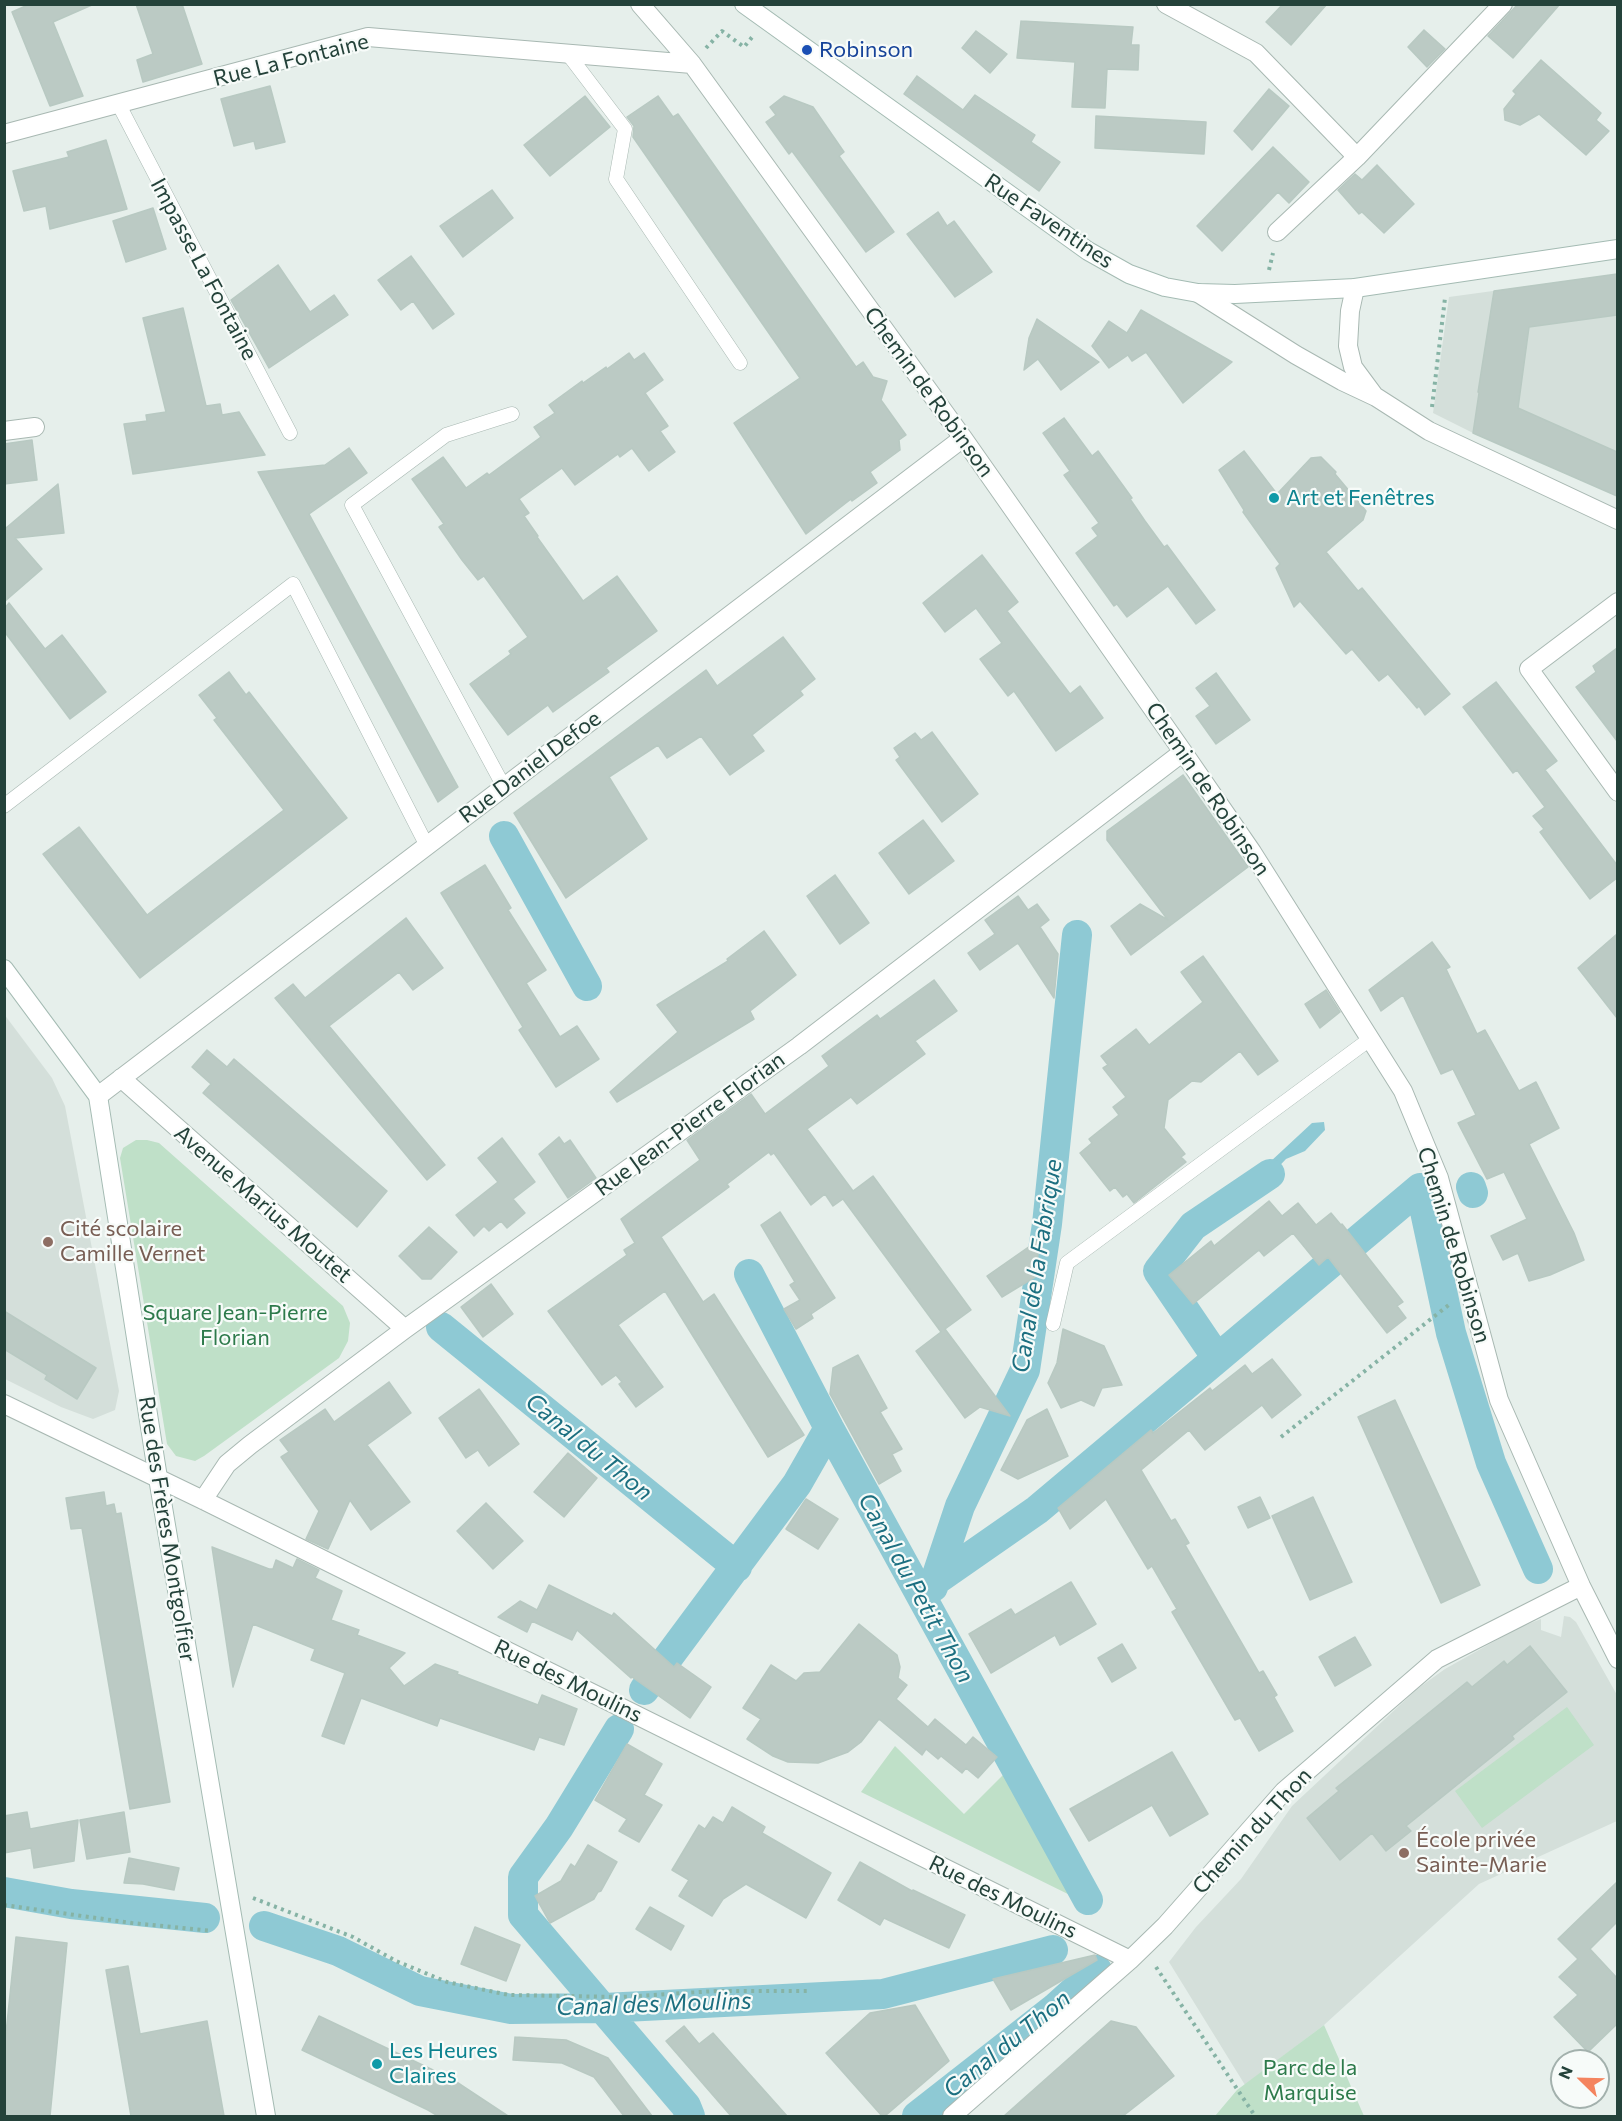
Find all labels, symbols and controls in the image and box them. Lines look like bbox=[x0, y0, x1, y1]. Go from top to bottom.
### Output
street label: Rue La Fontaine bbox=[211, 28, 371, 92]
place label: Robinson bbox=[819, 37, 913, 63]
marker: Robinson bbox=[800, 43, 814, 57]
street label: Rue Faventines bbox=[979, 168, 1119, 274]
street label: Impasse La Fontaine bbox=[145, 174, 263, 364]
street label: Chemin de Robinson bbox=[858, 302, 1000, 482]
place label: Art et Fenêtres bbox=[1286, 485, 1435, 511]
marker: Art et Fenêtres bbox=[1267, 491, 1281, 505]
street label: Chemin de Robinson bbox=[1140, 697, 1276, 881]
street label: Rue Daniel Defoe bbox=[454, 705, 606, 829]
street label: Rue Jean-Pierre Florian bbox=[590, 1046, 790, 1202]
street label: Avenue Marius Moutet bbox=[169, 1120, 357, 1288]
street label: Chemin de Robinson bbox=[1412, 1144, 1496, 1346]
water label: Canal de la Fabrique bbox=[1006, 1157, 1068, 1375]
place label: Cité scolaire Camille Vernet bbox=[60, 1216, 205, 1268]
marker: Cité scolaire Camille Vernet bbox=[41, 1235, 55, 1249]
park label: Square Jean-Pierre Florian bbox=[142, 1300, 328, 1352]
water label: Canal du Thon bbox=[520, 1387, 658, 1507]
street label: Rue des Frères Montgolfier bbox=[133, 1394, 201, 1664]
water label: Canal du Petit Thon bbox=[852, 1488, 980, 1688]
street label: Rue des Moulins bbox=[490, 1634, 646, 1728]
street label: Chemin du Thon bbox=[1187, 1763, 1317, 1899]
place label: École privée Sainte-Marie bbox=[1416, 1827, 1547, 1879]
marker: École privée Sainte-Marie bbox=[1397, 1846, 1411, 1860]
street label: Rue des Moulins bbox=[925, 1850, 1081, 1944]
water label: Canal du Thon bbox=[938, 1984, 1076, 2104]
water label: Canal des Moulins bbox=[556, 1986, 752, 2022]
place label: Les Heures Claires bbox=[389, 2038, 498, 2090]
north arrow bbox=[1550, 2049, 1610, 2109]
park label: Parc de la Marquise bbox=[1263, 2055, 1357, 2106]
marker: Les Heures Claires bbox=[370, 2057, 384, 2071]
text: N bbox=[1554, 2063, 1576, 2082]

